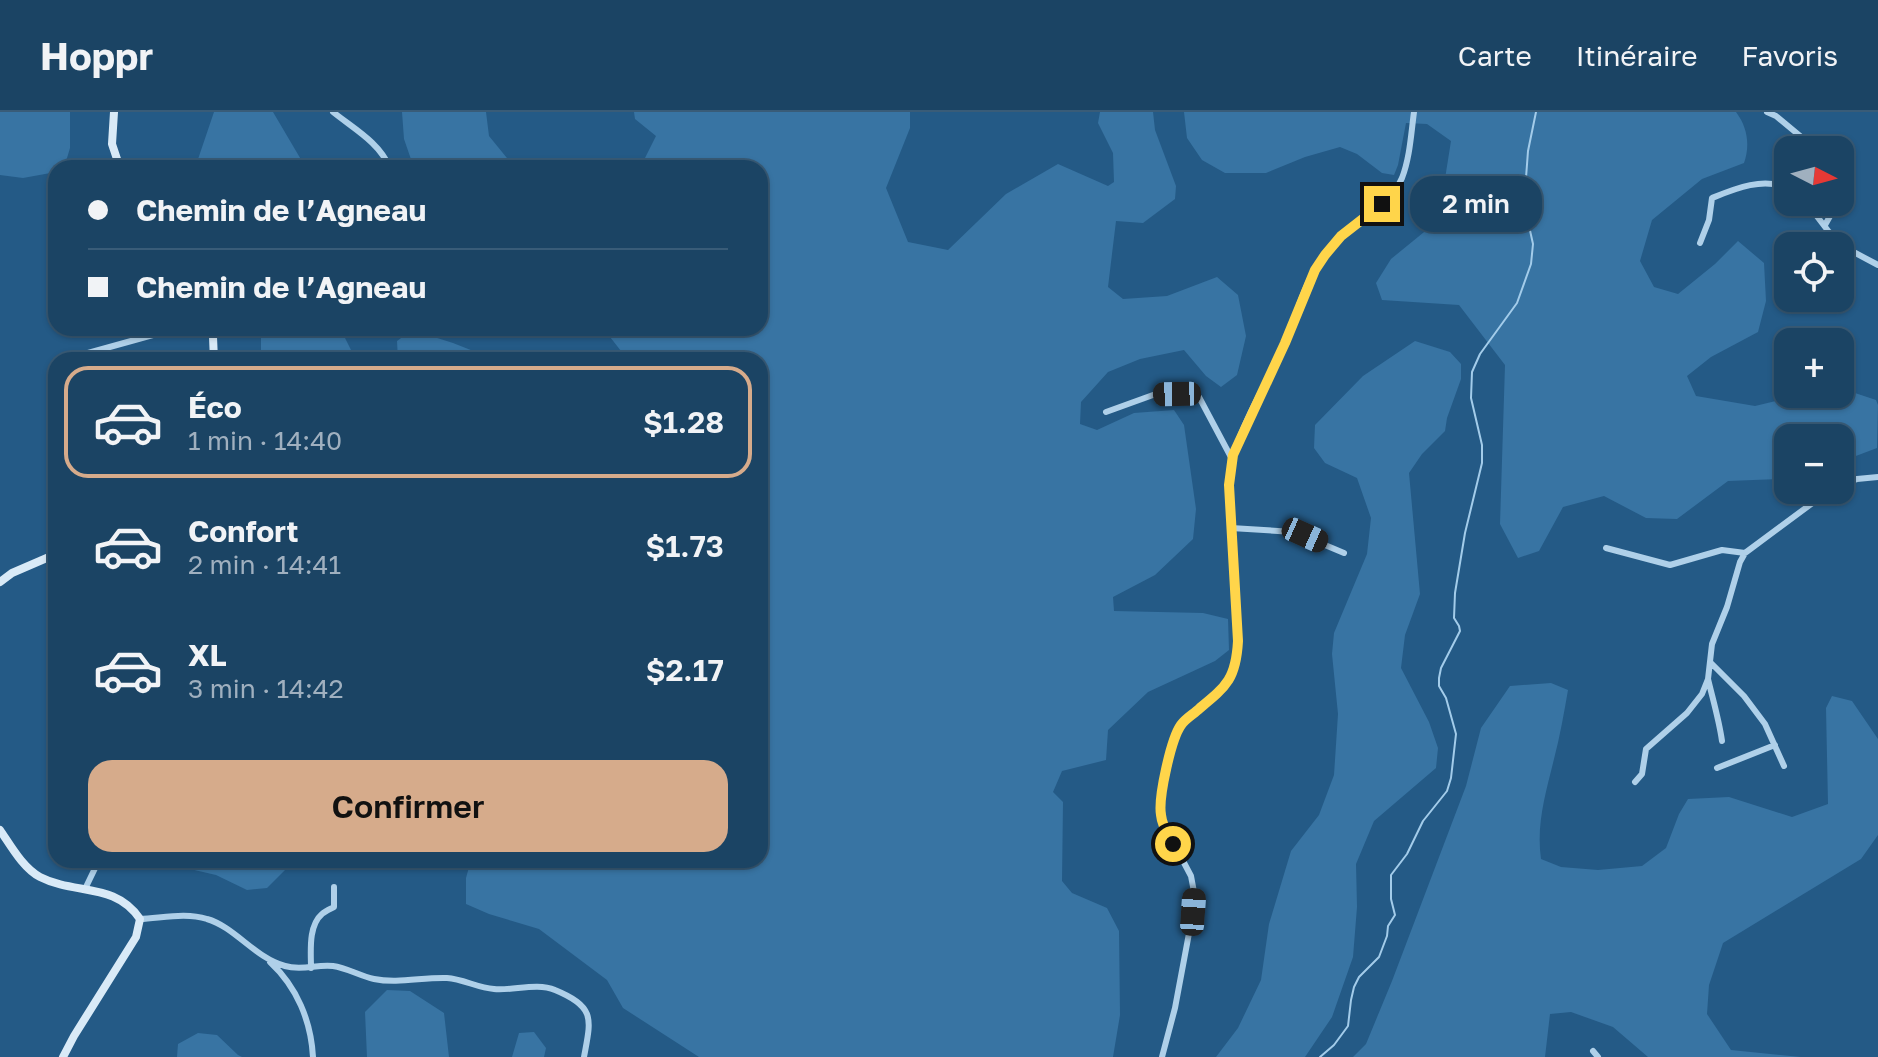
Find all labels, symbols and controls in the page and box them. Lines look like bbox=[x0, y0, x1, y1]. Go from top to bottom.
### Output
text: Hoppr bbox=[40, 33, 153, 78]
text: Carte bbox=[1458, 39, 1532, 72]
text: Itinéraire bbox=[1576, 39, 1697, 72]
text: Favoris bbox=[1741, 39, 1838, 72]
north arrow bbox=[1774, 136, 1854, 216]
map controls bbox=[1774, 136, 1854, 504]
callout: 2 min bbox=[1410, 176, 1542, 232]
route end bbox=[1364, 186, 1400, 222]
text: 2 min bbox=[1442, 188, 1510, 219]
text: Chemin de l’Agneau bbox=[136, 192, 426, 228]
button: locate bbox=[1774, 232, 1854, 312]
text: Chemin de l’Agneau bbox=[136, 269, 426, 305]
button: + bbox=[1774, 328, 1854, 408]
car bbox=[1153, 382, 1201, 406]
icon: car bbox=[92, 386, 164, 458]
text: Éco bbox=[188, 389, 242, 425]
text: $1.28 bbox=[643, 404, 724, 440]
button: − bbox=[1774, 424, 1854, 504]
text: 1 min · 14:40 bbox=[188, 425, 342, 456]
icon: car bbox=[92, 510, 164, 582]
text: Confort bbox=[188, 513, 299, 549]
car bbox=[1278, 514, 1332, 556]
text: $1.73 bbox=[645, 528, 724, 564]
text: 2 min · 14:41 bbox=[188, 549, 341, 580]
icon: car bbox=[92, 634, 164, 706]
text: XL bbox=[188, 637, 227, 673]
text: $2.17 bbox=[646, 652, 724, 688]
text: 3 min · 14:42 bbox=[188, 673, 344, 704]
button: Confirmer bbox=[88, 760, 728, 852]
route start bbox=[1155, 826, 1191, 862]
car bbox=[1179, 887, 1207, 937]

